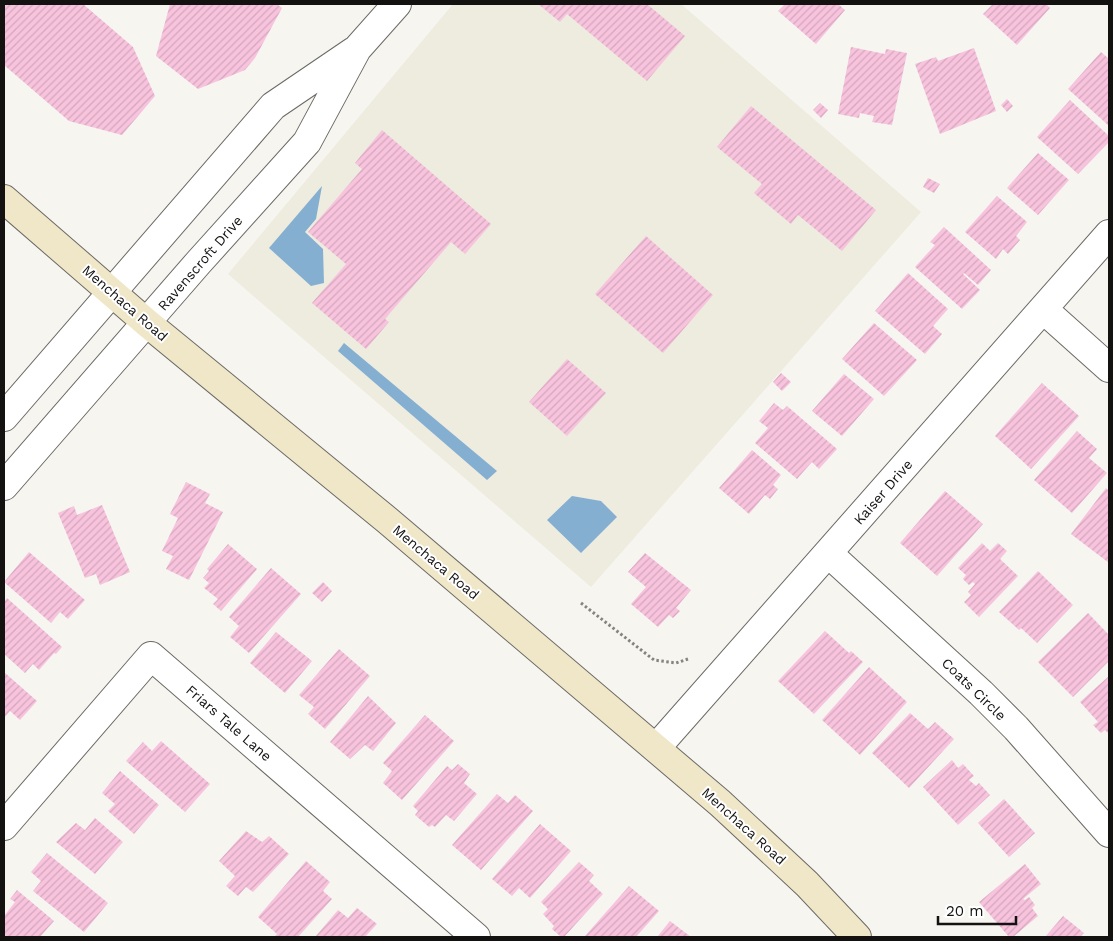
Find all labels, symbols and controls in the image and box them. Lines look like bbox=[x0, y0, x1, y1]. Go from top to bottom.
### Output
street label: Ravenscroft Drive bbox=[155, 212, 245, 314]
street label: Menchaca Road bbox=[79, 262, 171, 344]
street label: Kaiser Drive bbox=[850, 456, 916, 528]
street label: Menchaca Road bbox=[390, 521, 482, 603]
street label: Coats Circle bbox=[939, 655, 1009, 723]
street label: Friars Tale Lane bbox=[183, 682, 275, 764]
street label: Menchaca Road bbox=[699, 784, 789, 868]
scale bar bbox=[938, 894, 1016, 926]
text: 20 m bbox=[946, 902, 984, 920]

